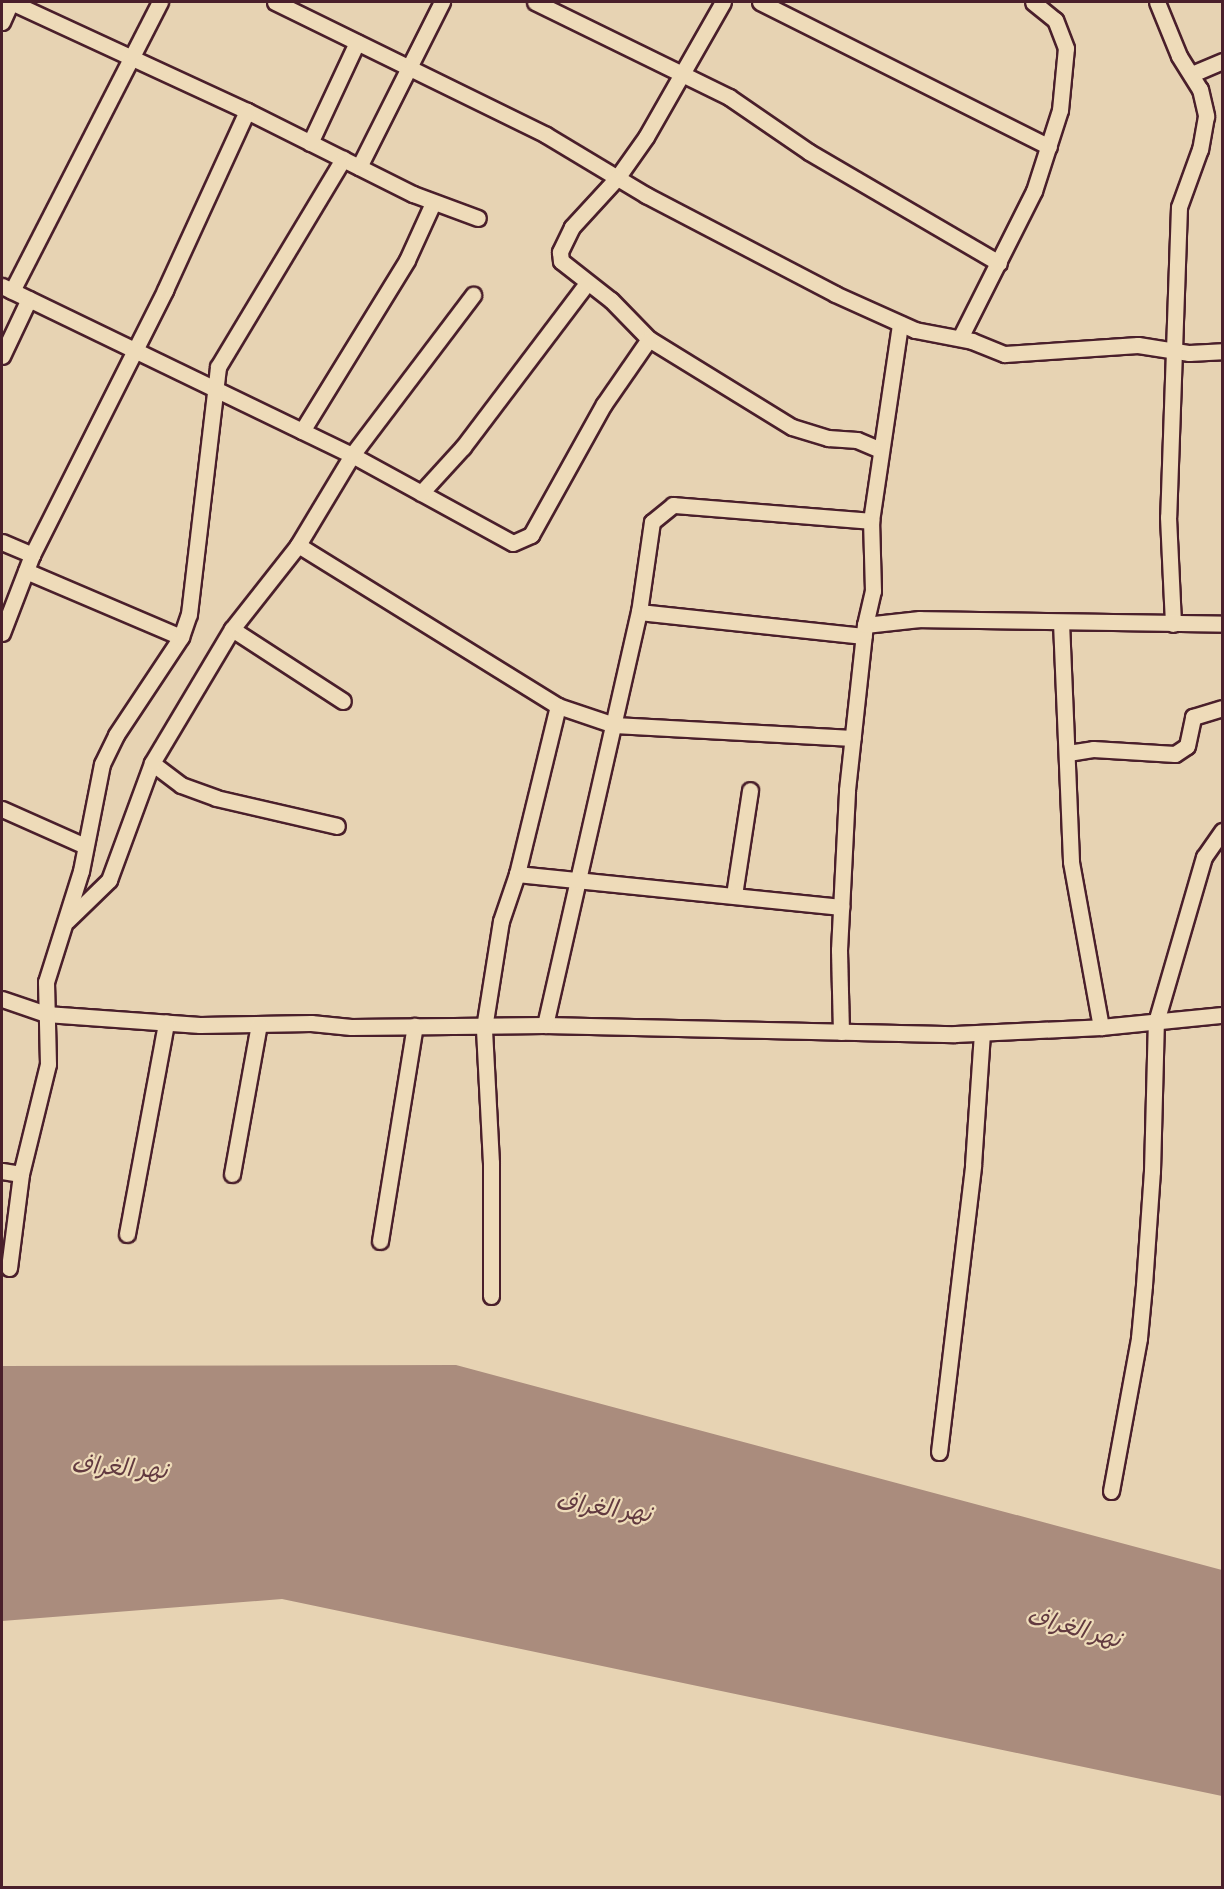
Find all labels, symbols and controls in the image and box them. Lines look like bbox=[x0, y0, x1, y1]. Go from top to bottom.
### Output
water label: نهر الغراف bbox=[70, 1453, 168, 1489]
water label: نهر الغراف bbox=[553, 1490, 653, 1532]
water label: نهر الغراف bbox=[1023, 1605, 1123, 1657]

